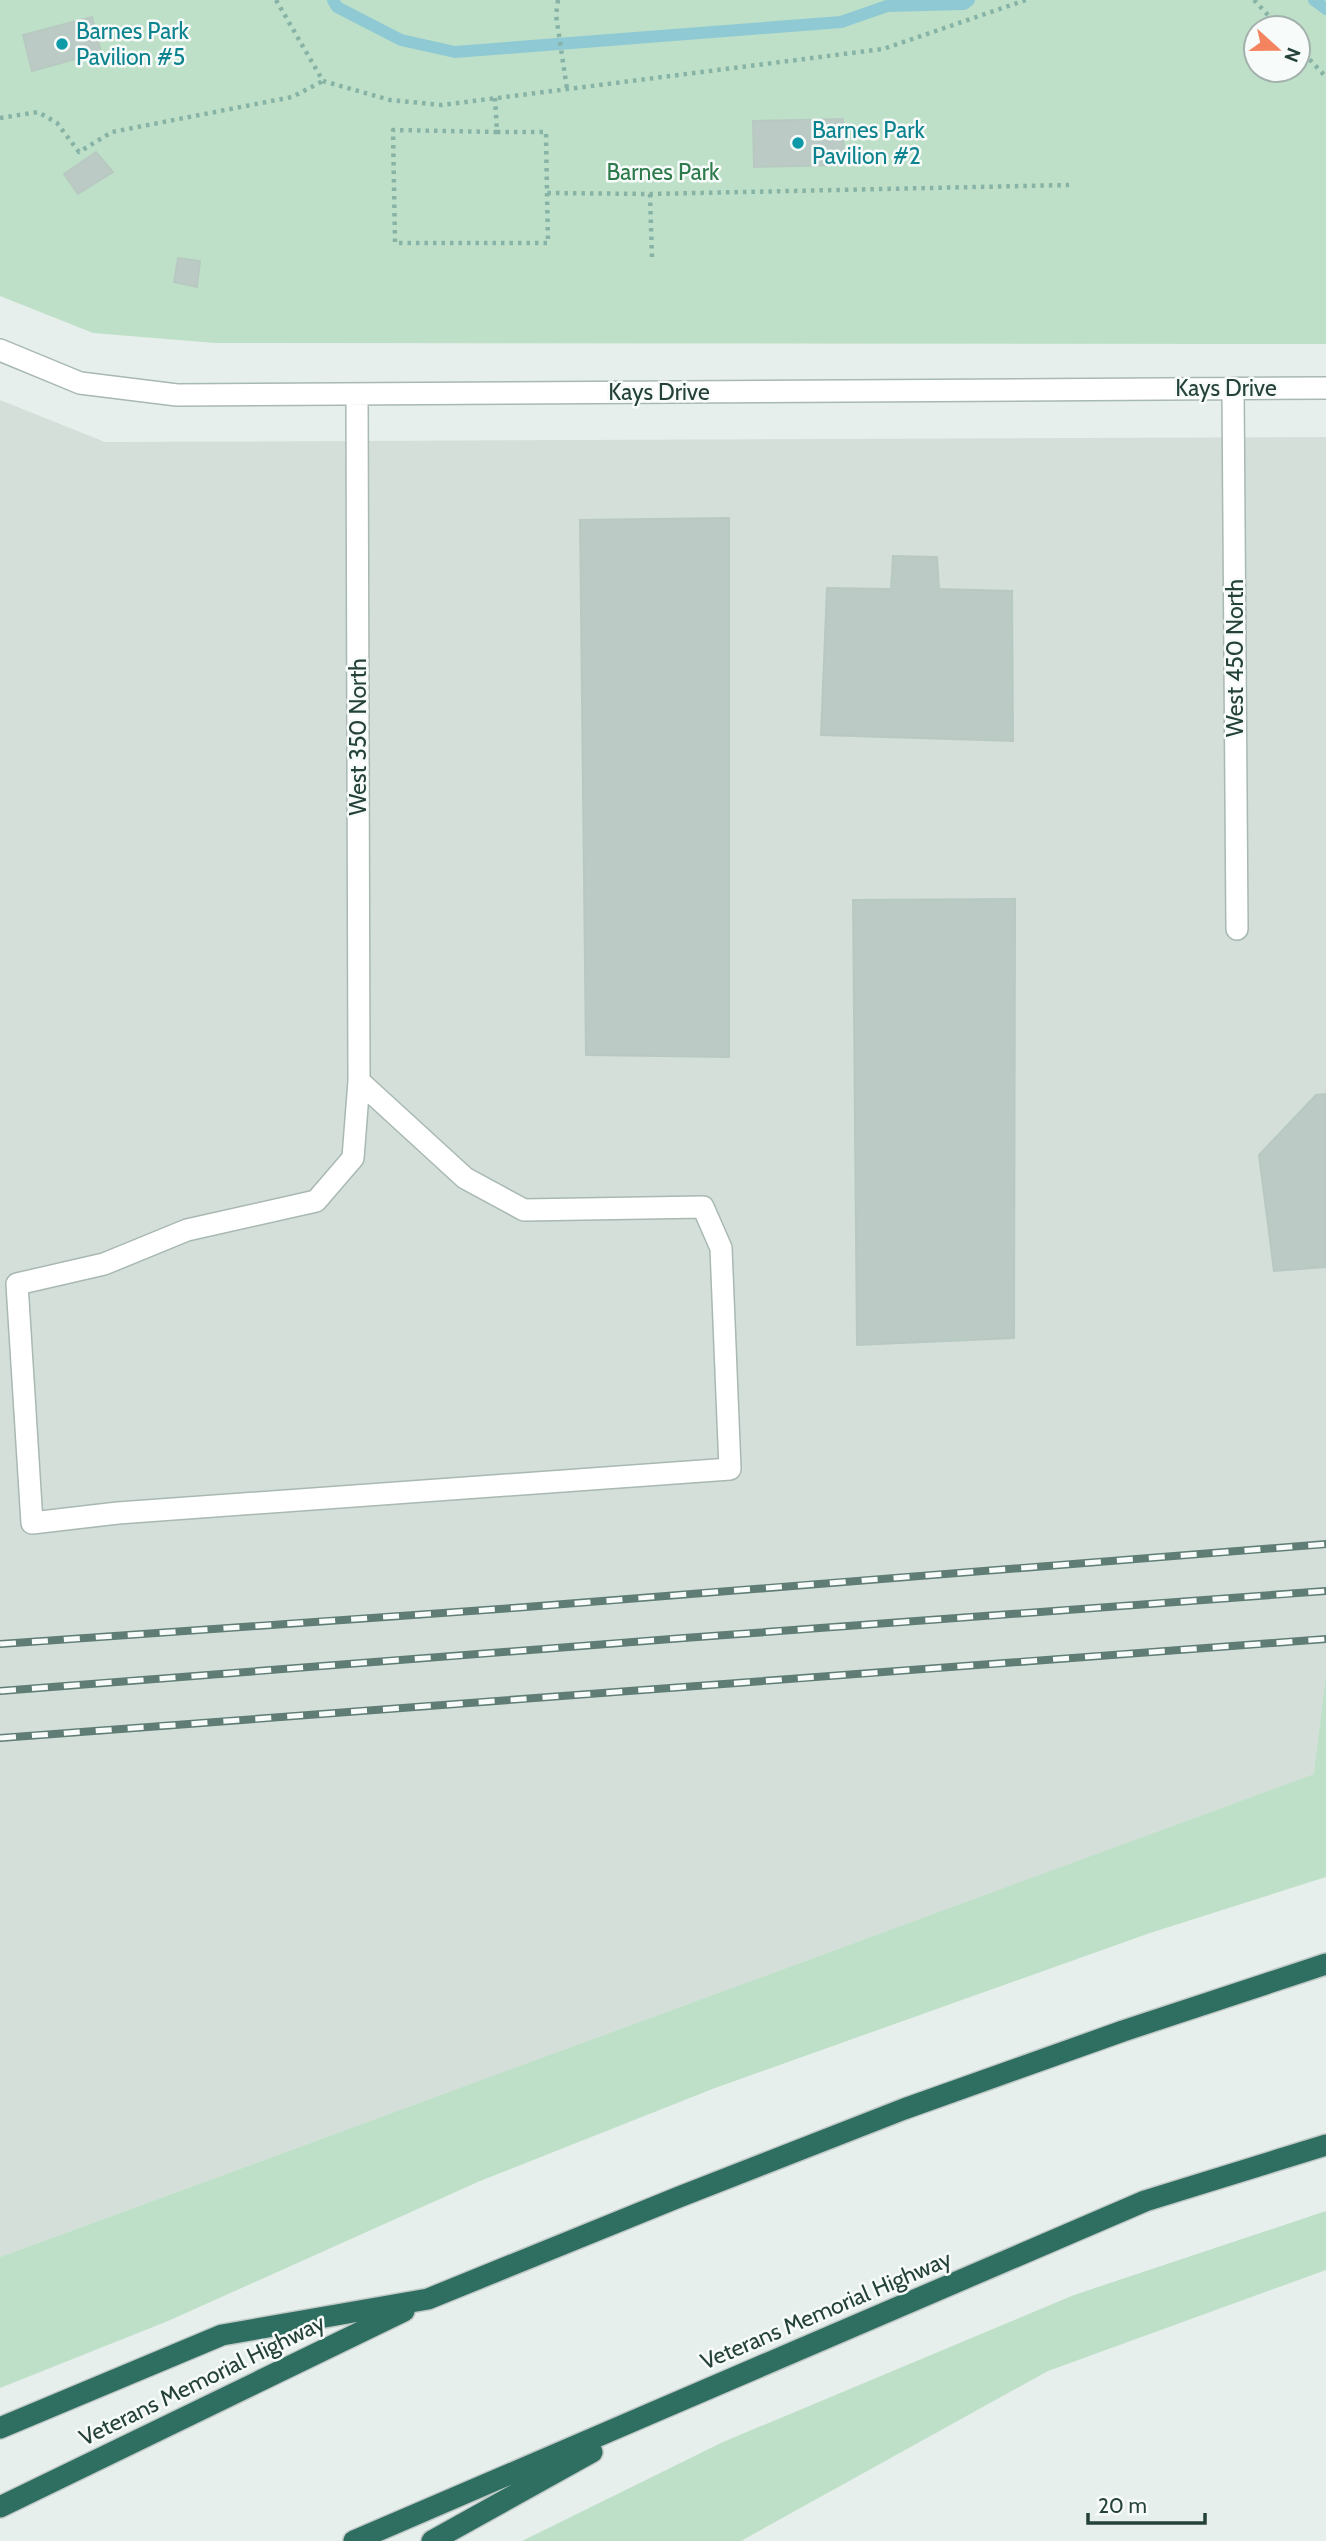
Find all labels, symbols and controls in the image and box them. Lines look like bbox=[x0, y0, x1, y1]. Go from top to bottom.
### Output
north arrow bbox=[1242, 14, 1312, 84]
place label: Barnes Park Pavilion #5 bbox=[76, 17, 190, 71]
marker: Barnes Park Pavilion #5 bbox=[54, 36, 70, 52]
text: N bbox=[1279, 45, 1306, 65]
place label: Barnes Park Pavilion #2 bbox=[812, 116, 926, 170]
marker: Barnes Park Pavilion #2 bbox=[790, 135, 806, 151]
park label: Barnes Park bbox=[607, 158, 720, 186]
street label: Kays Drive bbox=[1175, 374, 1277, 402]
street label: Kays Drive bbox=[608, 378, 710, 406]
street label: West 450 North bbox=[1221, 579, 1249, 737]
street label: West 350 North bbox=[344, 658, 372, 816]
street label: Veterans Memorial Highway bbox=[696, 2244, 956, 2376]
street label: Veterans Memorial Highway bbox=[75, 2308, 330, 2452]
scale bar bbox=[1088, 2482, 1205, 2526]
text: 20 m bbox=[1098, 2493, 1147, 2518]

